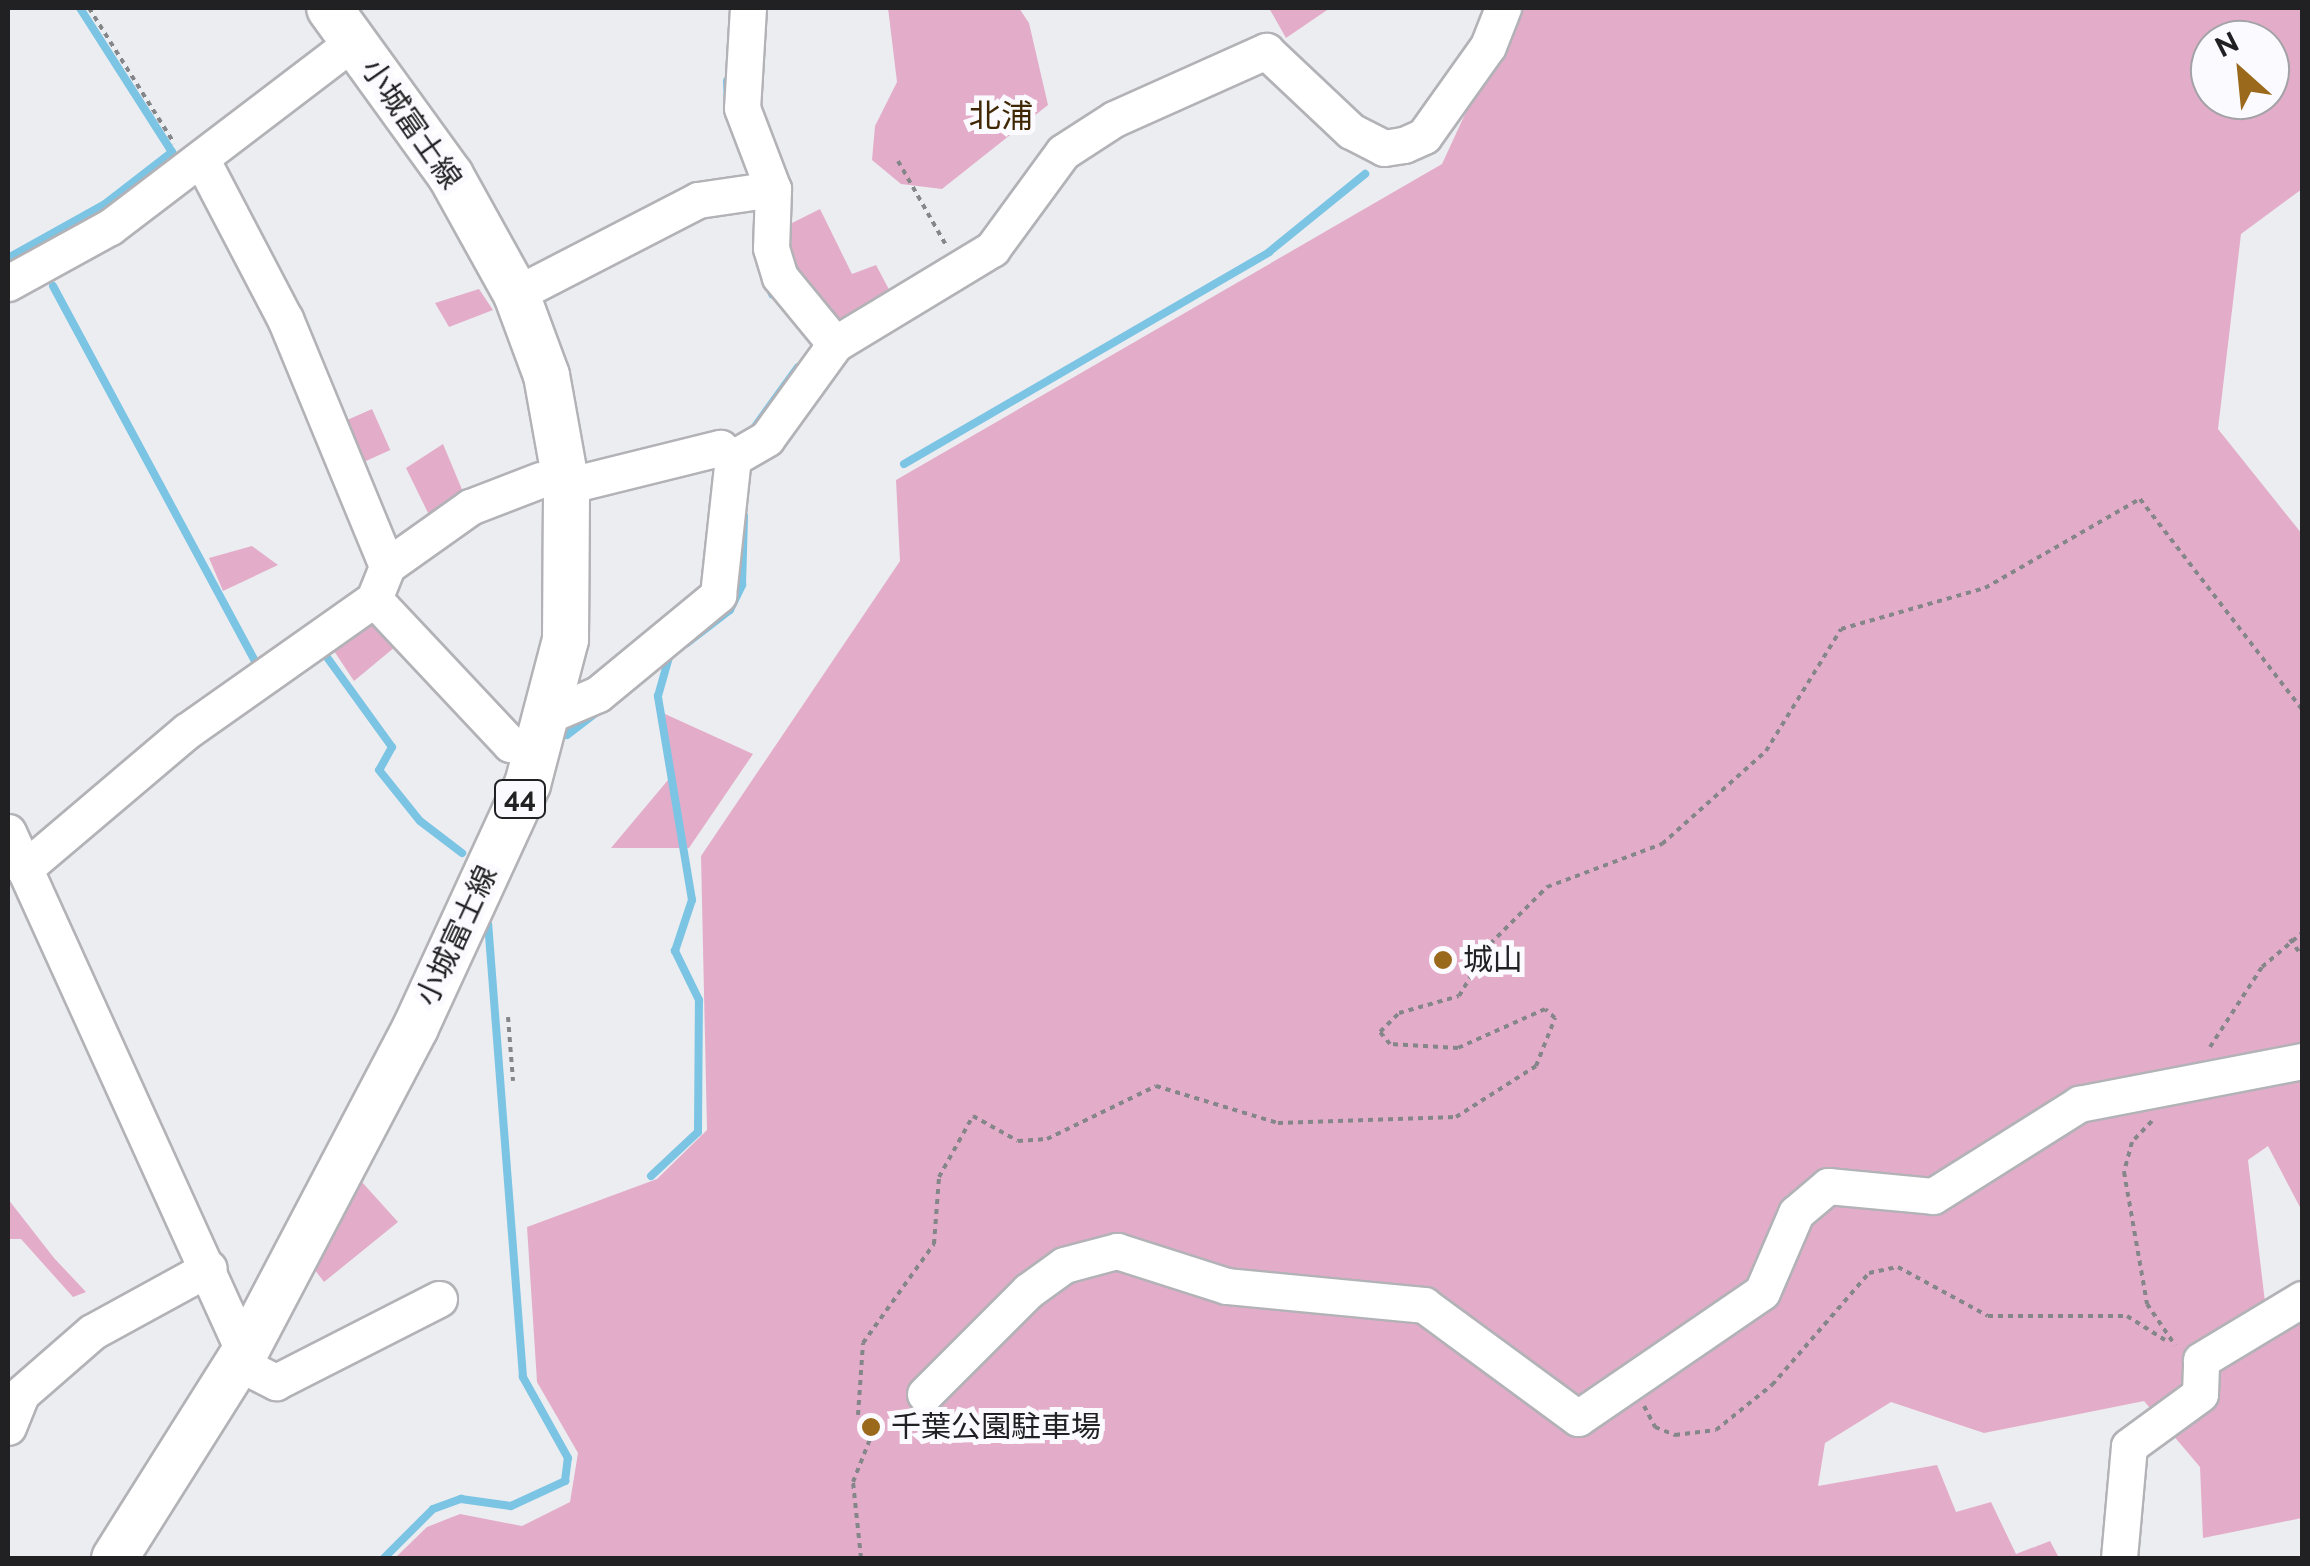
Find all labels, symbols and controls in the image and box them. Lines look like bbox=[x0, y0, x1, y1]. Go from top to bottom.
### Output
north arrow bbox=[2190, 20, 2290, 120]
text: N bbox=[2210, 25, 2244, 64]
street label: 小城富士線 bbox=[353, 52, 469, 196]
district label: 北浦 bbox=[969, 97, 1033, 135]
road number: 44 bbox=[492, 776, 548, 822]
street label: 小城富士線 bbox=[409, 860, 505, 1012]
place label: 城山 bbox=[1463, 942, 1523, 978]
marker: 城山 bbox=[1432, 949, 1454, 971]
place label: 千葉公園駐車場 bbox=[891, 1409, 1101, 1445]
marker: 千葉公園駐車場 bbox=[860, 1416, 882, 1438]

